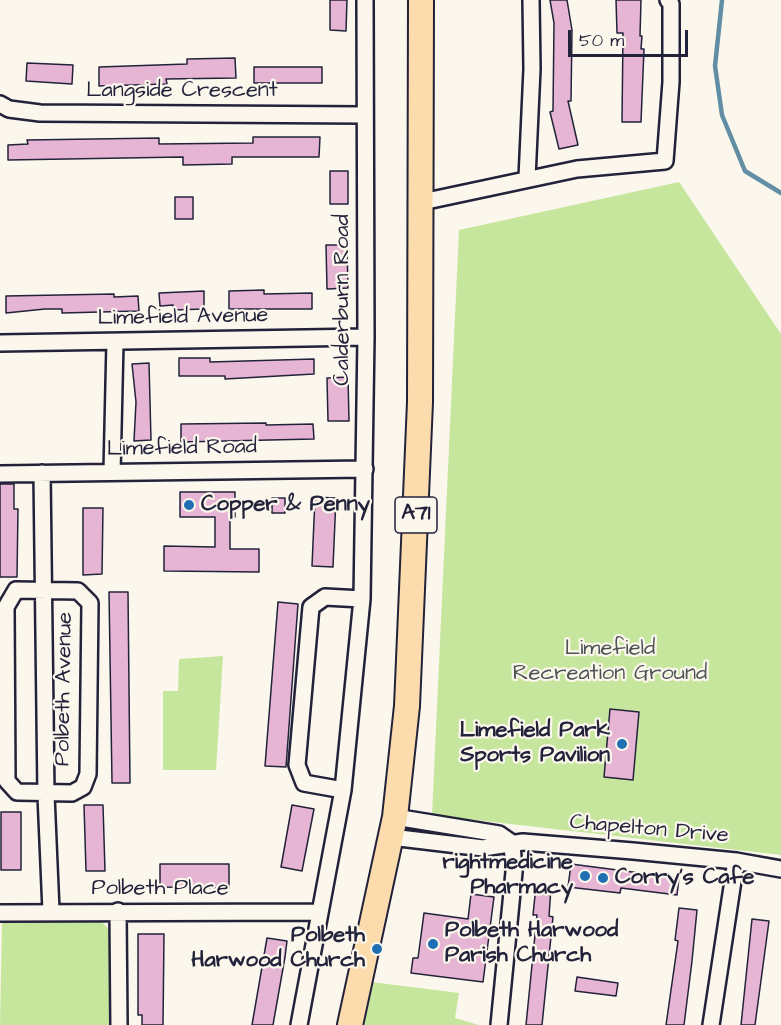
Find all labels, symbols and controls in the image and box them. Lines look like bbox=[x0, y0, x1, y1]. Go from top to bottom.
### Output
scale bar bbox=[571, 18, 691, 56]
text: 50 m bbox=[579, 28, 624, 53]
street label: Langside Crescent bbox=[86, 78, 278, 104]
street label: Calderburn Road bbox=[330, 214, 356, 386]
street label: Limefield Avenue bbox=[97, 303, 269, 333]
street label: Limefield Road bbox=[107, 434, 257, 464]
place label: Copper & Penny bbox=[201, 492, 370, 518]
road number: A71 bbox=[395, 497, 437, 533]
marker: Copper & Penny bbox=[182, 498, 196, 512]
street label: Polbeth Avenue bbox=[50, 612, 80, 766]
park label: Limefield Recreation Ground bbox=[513, 636, 707, 688]
place label: Limefield Park Sports Pavilion bbox=[460, 718, 610, 770]
marker: Limefield Park Sports Pavilion bbox=[615, 737, 629, 751]
street label: Chapelton Drive bbox=[568, 810, 730, 850]
place label: rightmedicine Pharmacy bbox=[443, 850, 573, 902]
place label: Corry's Cafe bbox=[615, 865, 754, 891]
marker: rightmedicine Pharmacy bbox=[578, 869, 592, 883]
marker: Corry's Cafe bbox=[596, 871, 610, 885]
street label: Polbeth Place bbox=[91, 876, 229, 902]
place label: Polbeth Harwood Parish Church bbox=[445, 918, 618, 969]
place label: Polbeth Harwood Church bbox=[191, 923, 365, 974]
marker: Polbeth Harwood Parish Church bbox=[426, 937, 440, 951]
marker: Polbeth Harwood Church bbox=[370, 942, 384, 956]

